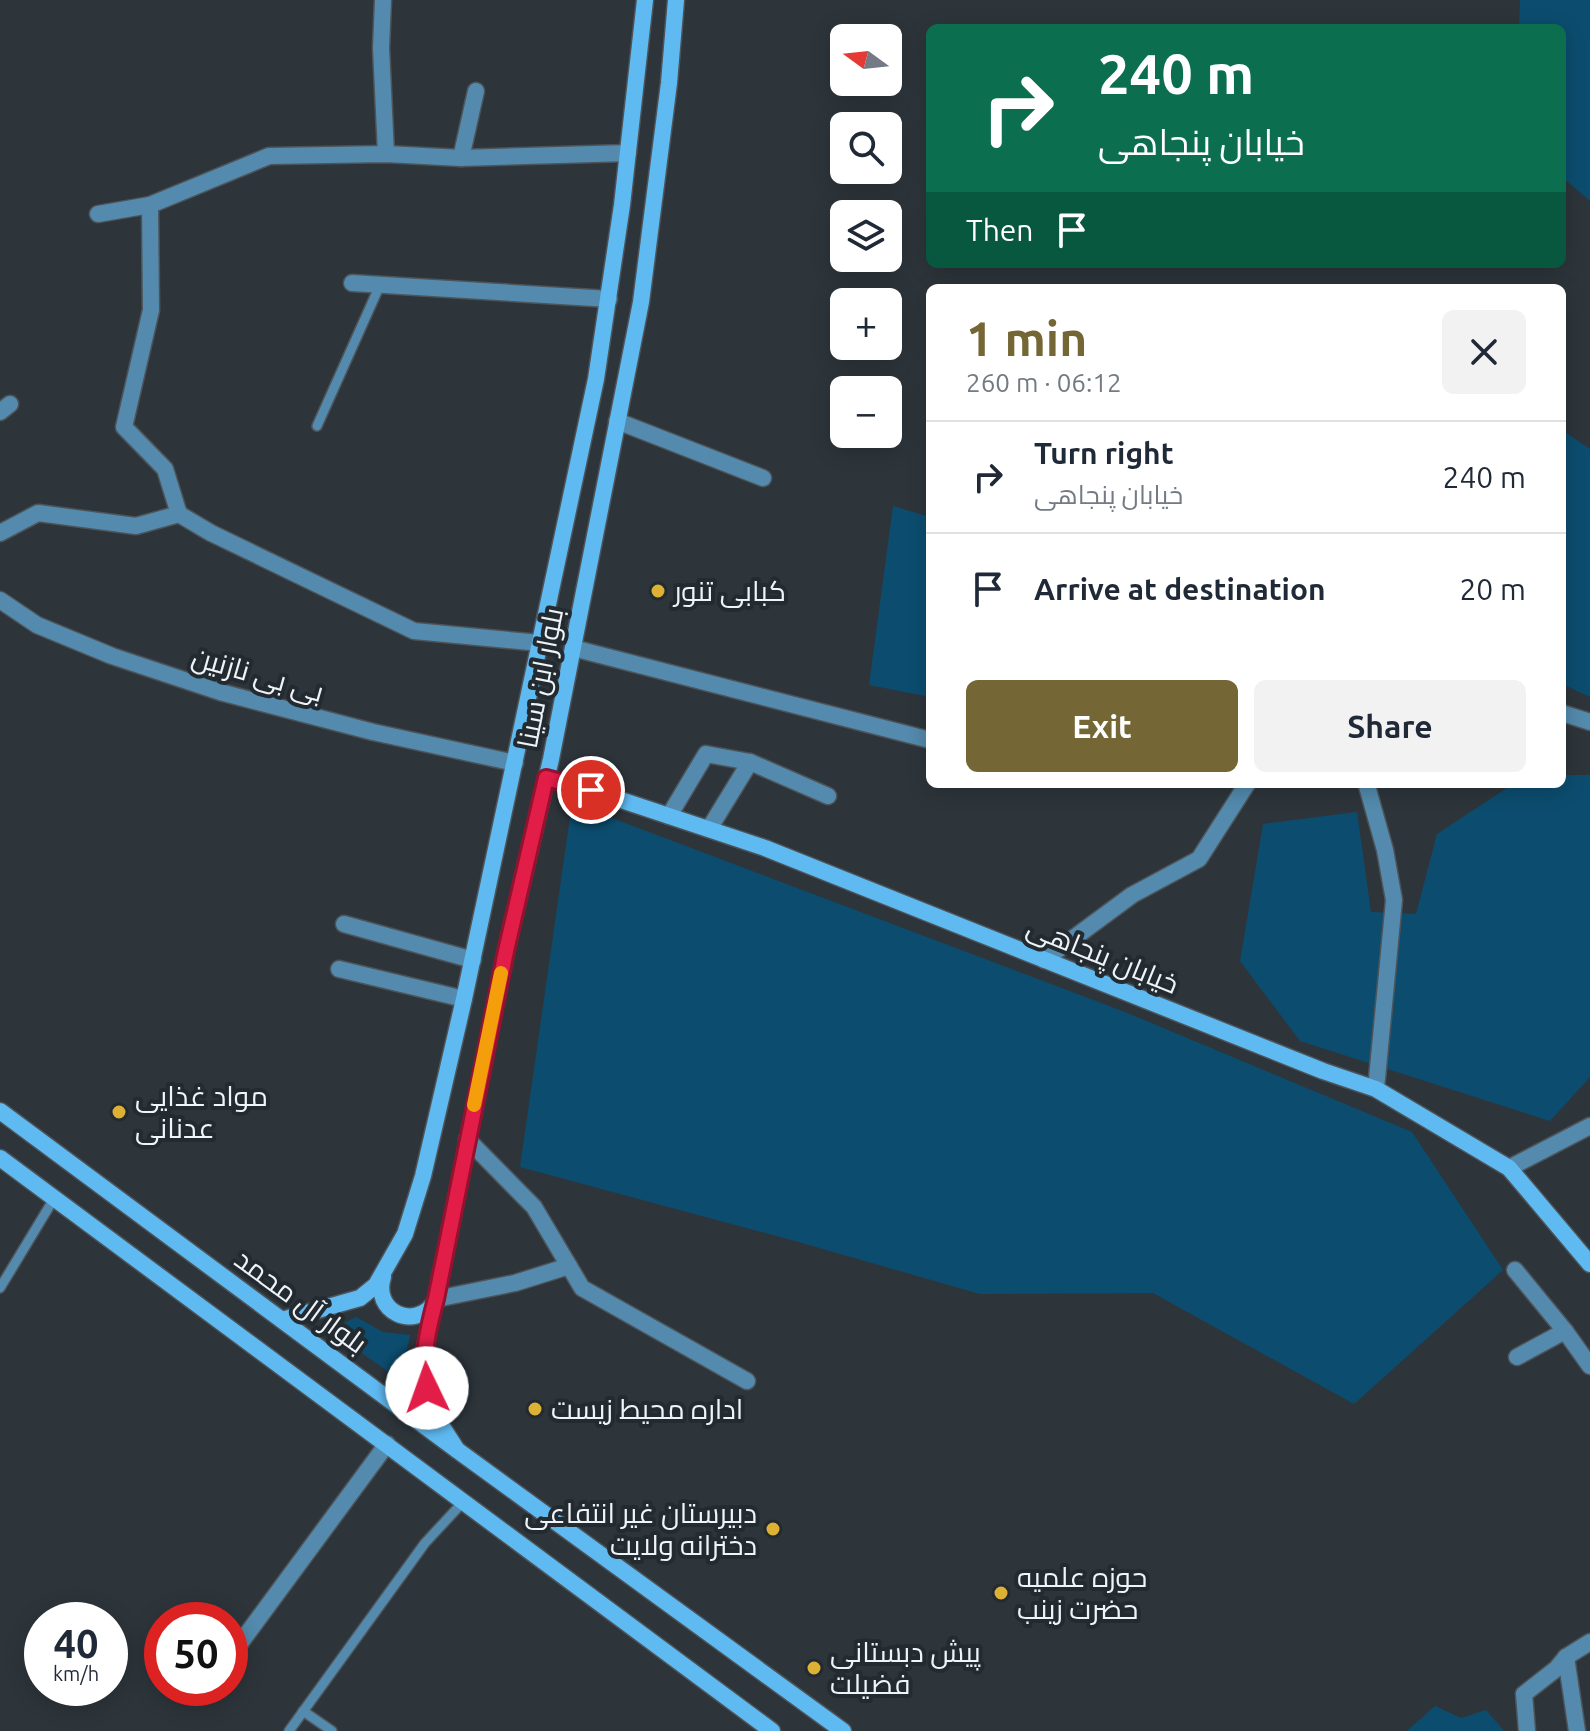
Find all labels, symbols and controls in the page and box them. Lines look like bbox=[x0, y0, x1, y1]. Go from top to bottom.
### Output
north arrow bbox=[830, 24, 902, 96]
map controls bbox=[830, 24, 902, 448]
text: 240 m bbox=[1098, 42, 1254, 105]
icon: right bbox=[966, 56, 1070, 160]
button: search bbox=[830, 112, 902, 184]
text: خیابان پنجاهی bbox=[1098, 121, 1305, 162]
button: layers bbox=[830, 200, 902, 272]
icon: arrive bbox=[1050, 208, 1094, 252]
text: Then bbox=[966, 213, 1034, 247]
button: + bbox=[830, 288, 902, 360]
button: close bbox=[1442, 310, 1526, 394]
text: 1 min bbox=[966, 311, 1087, 365]
text: 260 m · 06:12 bbox=[966, 368, 1122, 397]
button: − bbox=[830, 376, 902, 448]
text: Turn right bbox=[1034, 436, 1174, 470]
icon: right bbox=[966, 455, 1010, 499]
text: 240 m bbox=[1442, 460, 1526, 494]
text: خیابان پنجاهی bbox=[1034, 480, 1183, 509]
icon: arrive bbox=[966, 567, 1010, 611]
text: Arrive at destination bbox=[1034, 572, 1326, 606]
text: 20 m bbox=[1459, 572, 1526, 606]
place label: کبابی تنور bbox=[672, 575, 786, 608]
marker: کبابی تنور bbox=[649, 582, 667, 600]
street label: بلوار ابن سینا bbox=[511, 605, 570, 751]
street label: بی بی نازنین bbox=[188, 640, 328, 709]
button: Exit bbox=[966, 680, 1238, 772]
button: Share bbox=[1254, 680, 1526, 772]
pin bbox=[557, 756, 625, 824]
icon: arrive bbox=[569, 768, 613, 812]
street label: خیابان پنجاهی bbox=[1021, 910, 1184, 1003]
place label: مواد غذایی عدنانی bbox=[135, 1080, 268, 1145]
marker: مواد غذایی عدنانی bbox=[110, 1103, 128, 1121]
street label: بلوار آل محمد bbox=[228, 1243, 373, 1360]
position arrow bbox=[385, 1346, 469, 1430]
place label: اداره محیط زیست bbox=[551, 1393, 743, 1425]
marker: اداره محیط زیست bbox=[526, 1400, 544, 1418]
place label: دبیرستان غیر انتفاعی دخترانه ولایت bbox=[524, 1497, 757, 1561]
marker: دبیرستان غیر انتفاعی دخترانه ولایت bbox=[764, 1520, 782, 1538]
place label: حوزه علمیه حضرت زینب bbox=[1017, 1561, 1147, 1625]
marker: حوزه علمیه حضرت زینب bbox=[992, 1584, 1010, 1602]
speed limit sign: 50 bbox=[144, 1602, 248, 1706]
text: 40 bbox=[53, 1621, 99, 1666]
place label: پیش دبستانی فضیلت bbox=[830, 1636, 981, 1699]
marker: پیش دبستانی فضیلت bbox=[805, 1659, 823, 1677]
text: km/h bbox=[53, 1662, 99, 1685]

